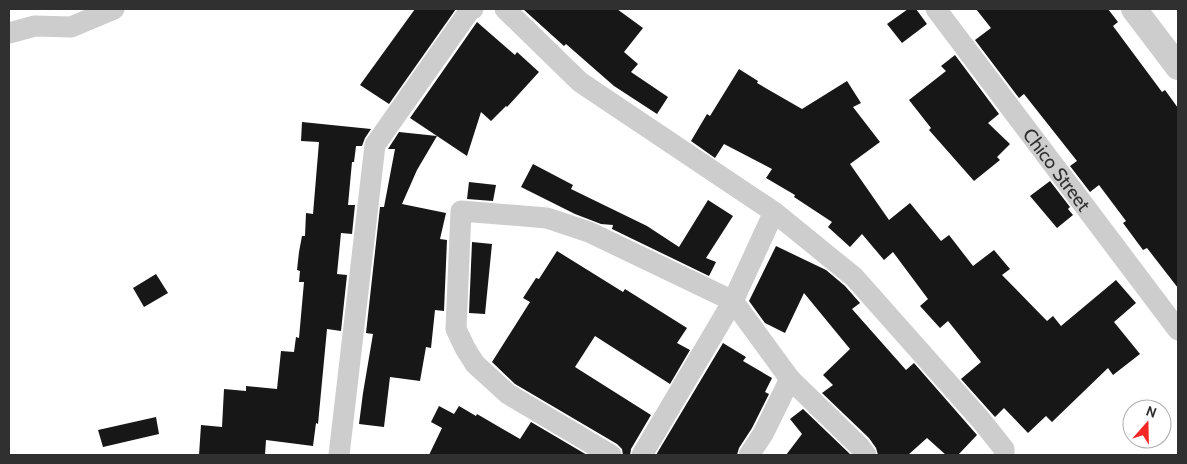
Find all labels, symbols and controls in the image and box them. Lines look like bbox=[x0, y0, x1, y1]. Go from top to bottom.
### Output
street label: Chico Street bbox=[1018, 123, 1096, 216]
north arrow bbox=[1122, 399, 1172, 449]
text: N bbox=[1144, 402, 1159, 422]

